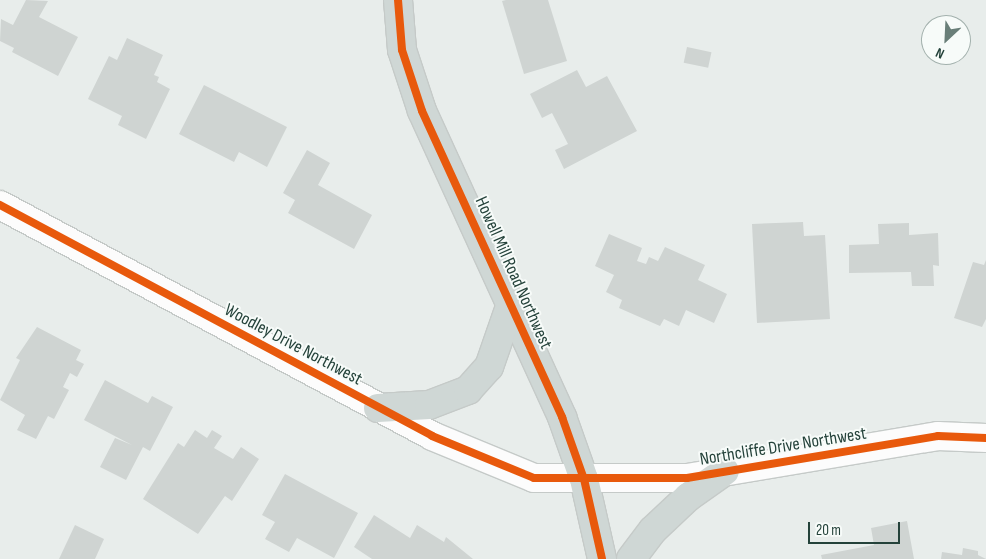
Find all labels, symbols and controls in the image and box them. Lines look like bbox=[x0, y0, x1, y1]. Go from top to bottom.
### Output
north arrow bbox=[921, 15, 971, 65]
text: N bbox=[933, 44, 947, 62]
street label: Howell Mill Road Northwest bbox=[470, 194, 556, 352]
street label: Woodley Drive Northwest bbox=[220, 300, 366, 390]
street label: Northcliffe Drive Northwest bbox=[698, 423, 868, 471]
scale bar bbox=[811, 512, 904, 544]
text: 20 m bbox=[816, 521, 841, 540]

